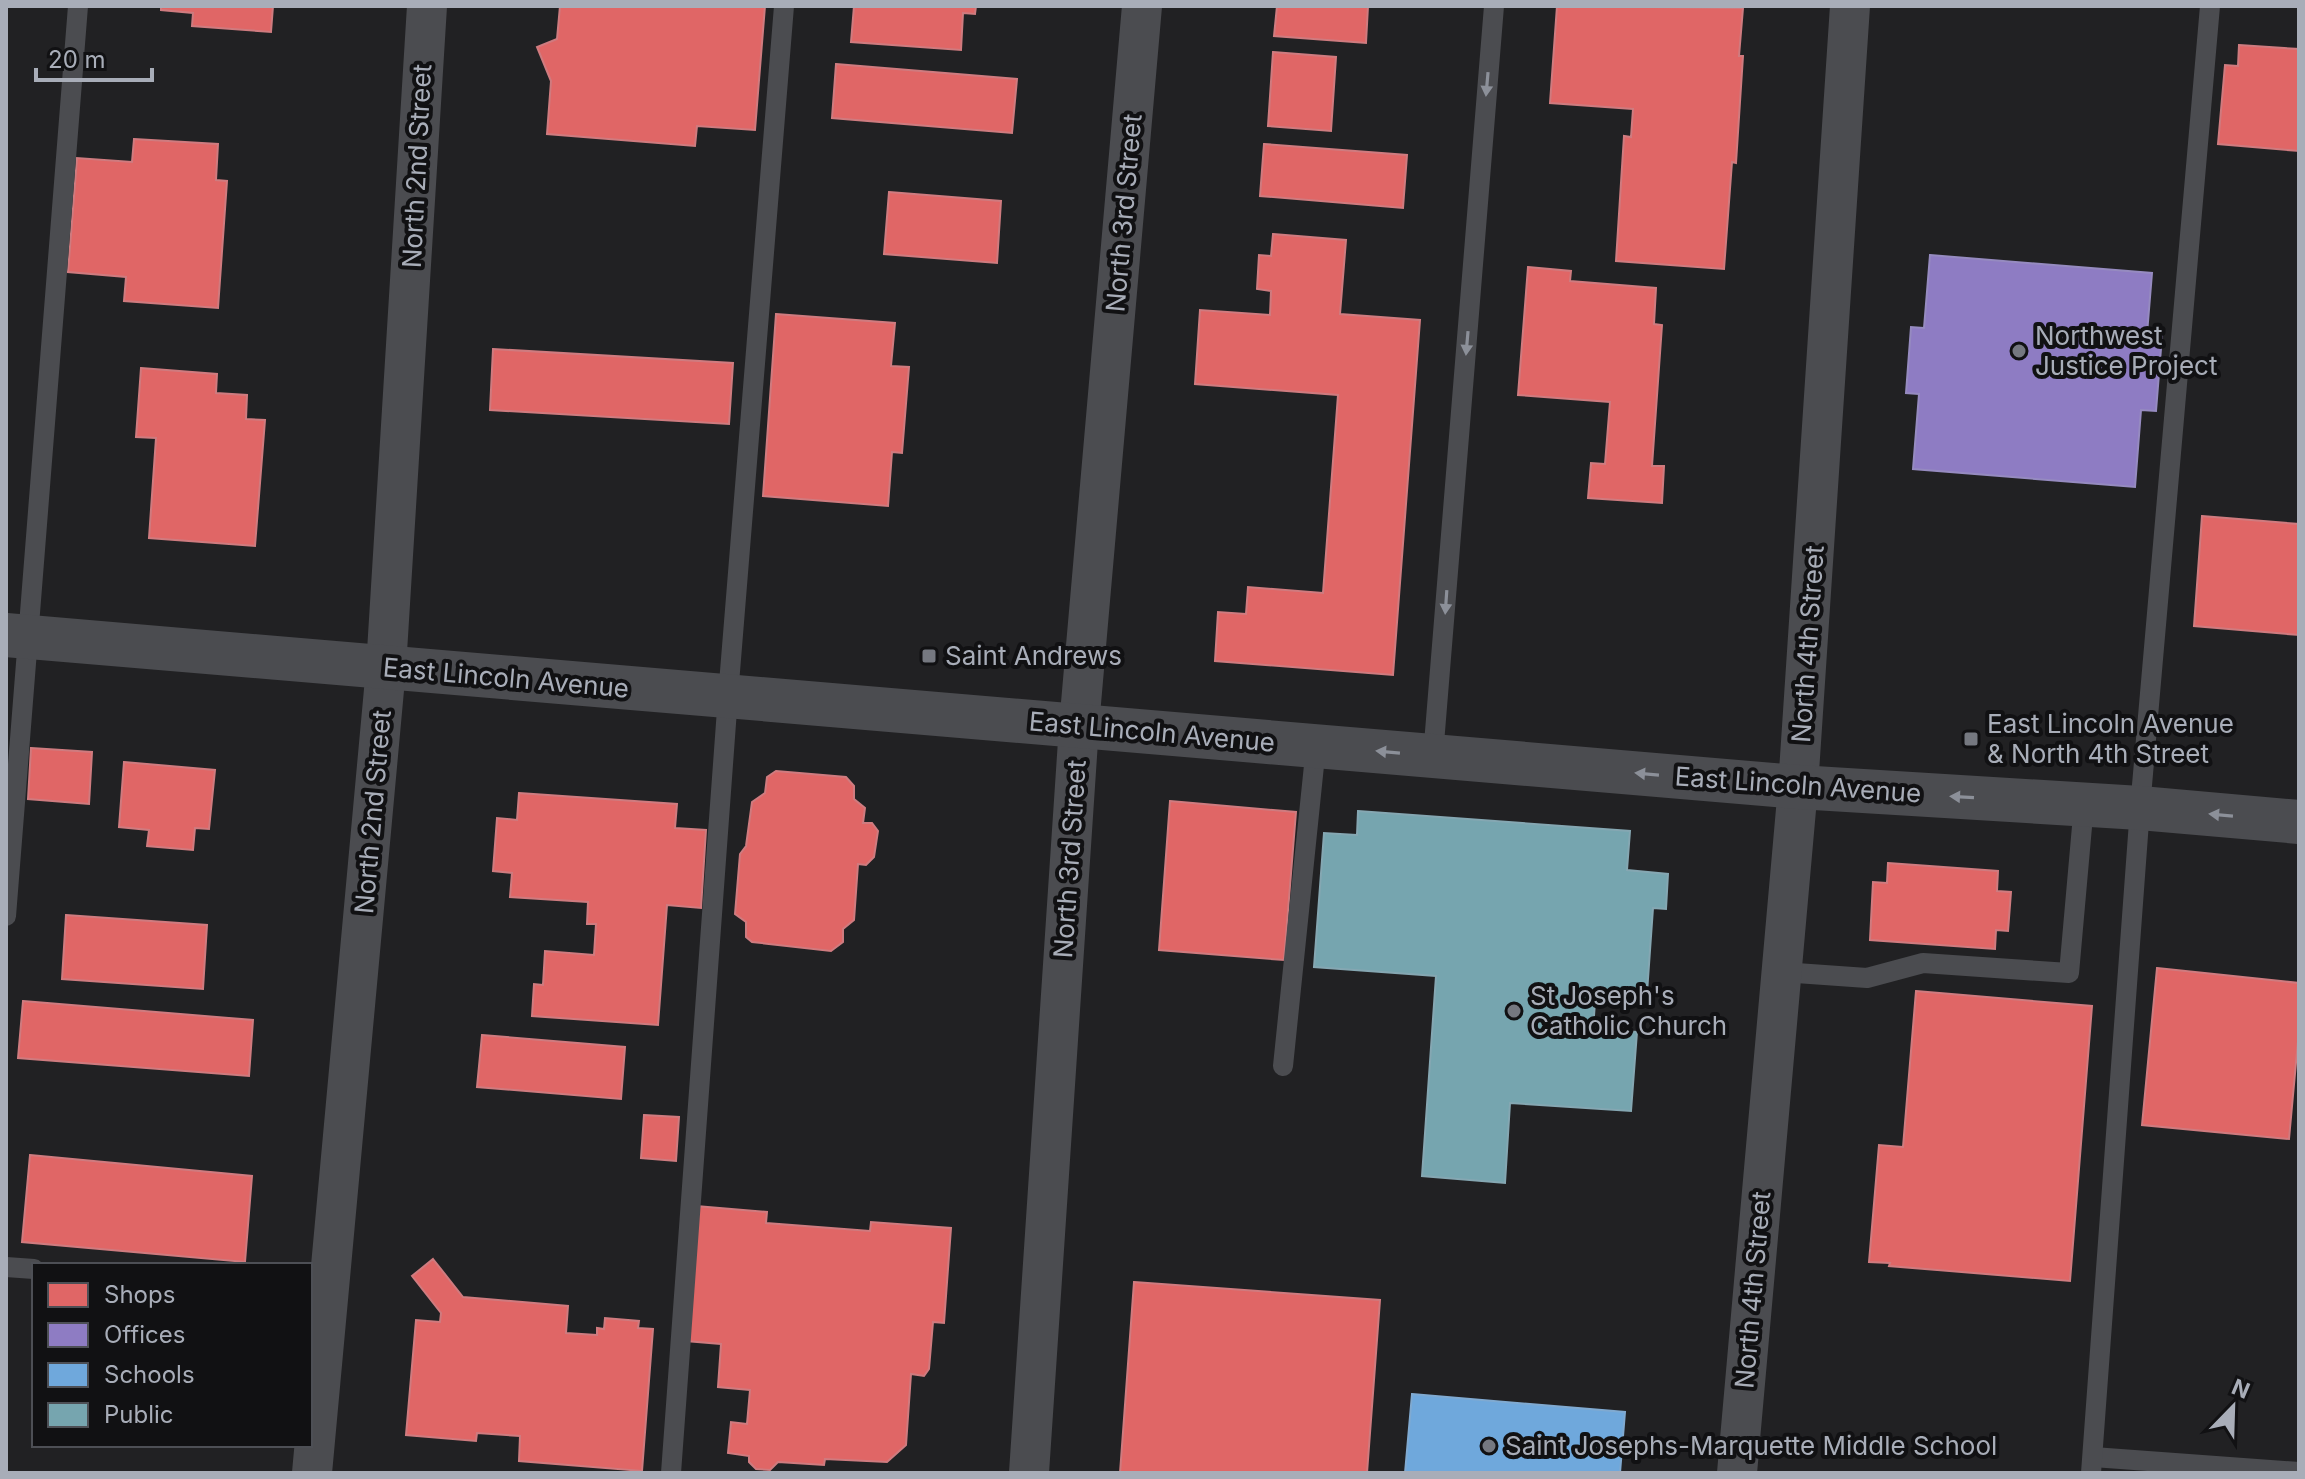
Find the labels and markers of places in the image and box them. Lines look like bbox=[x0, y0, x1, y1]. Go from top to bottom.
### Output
place label: Northwest Justice Project bbox=[2035, 320, 2217, 381]
marker: Northwest Justice Project bbox=[2010, 342, 2028, 360]
place label: Saint Andrews bbox=[945, 640, 1122, 671]
marker: Saint Andrews bbox=[920, 647, 938, 665]
place label: East Lincoln Avenue & North 4th Street bbox=[1987, 708, 2234, 769]
marker: East Lincoln Avenue & North 4th Street bbox=[1962, 730, 1980, 748]
place label: St Joseph's Catholic Church bbox=[1530, 980, 1727, 1041]
marker: St Joseph's Catholic Church bbox=[1505, 1002, 1523, 1020]
place label: Saint Josephs-Marquette Middle School bbox=[1505, 1430, 1997, 1461]
marker: Saint Josephs-Marquette Middle School bbox=[1480, 1437, 1498, 1455]

